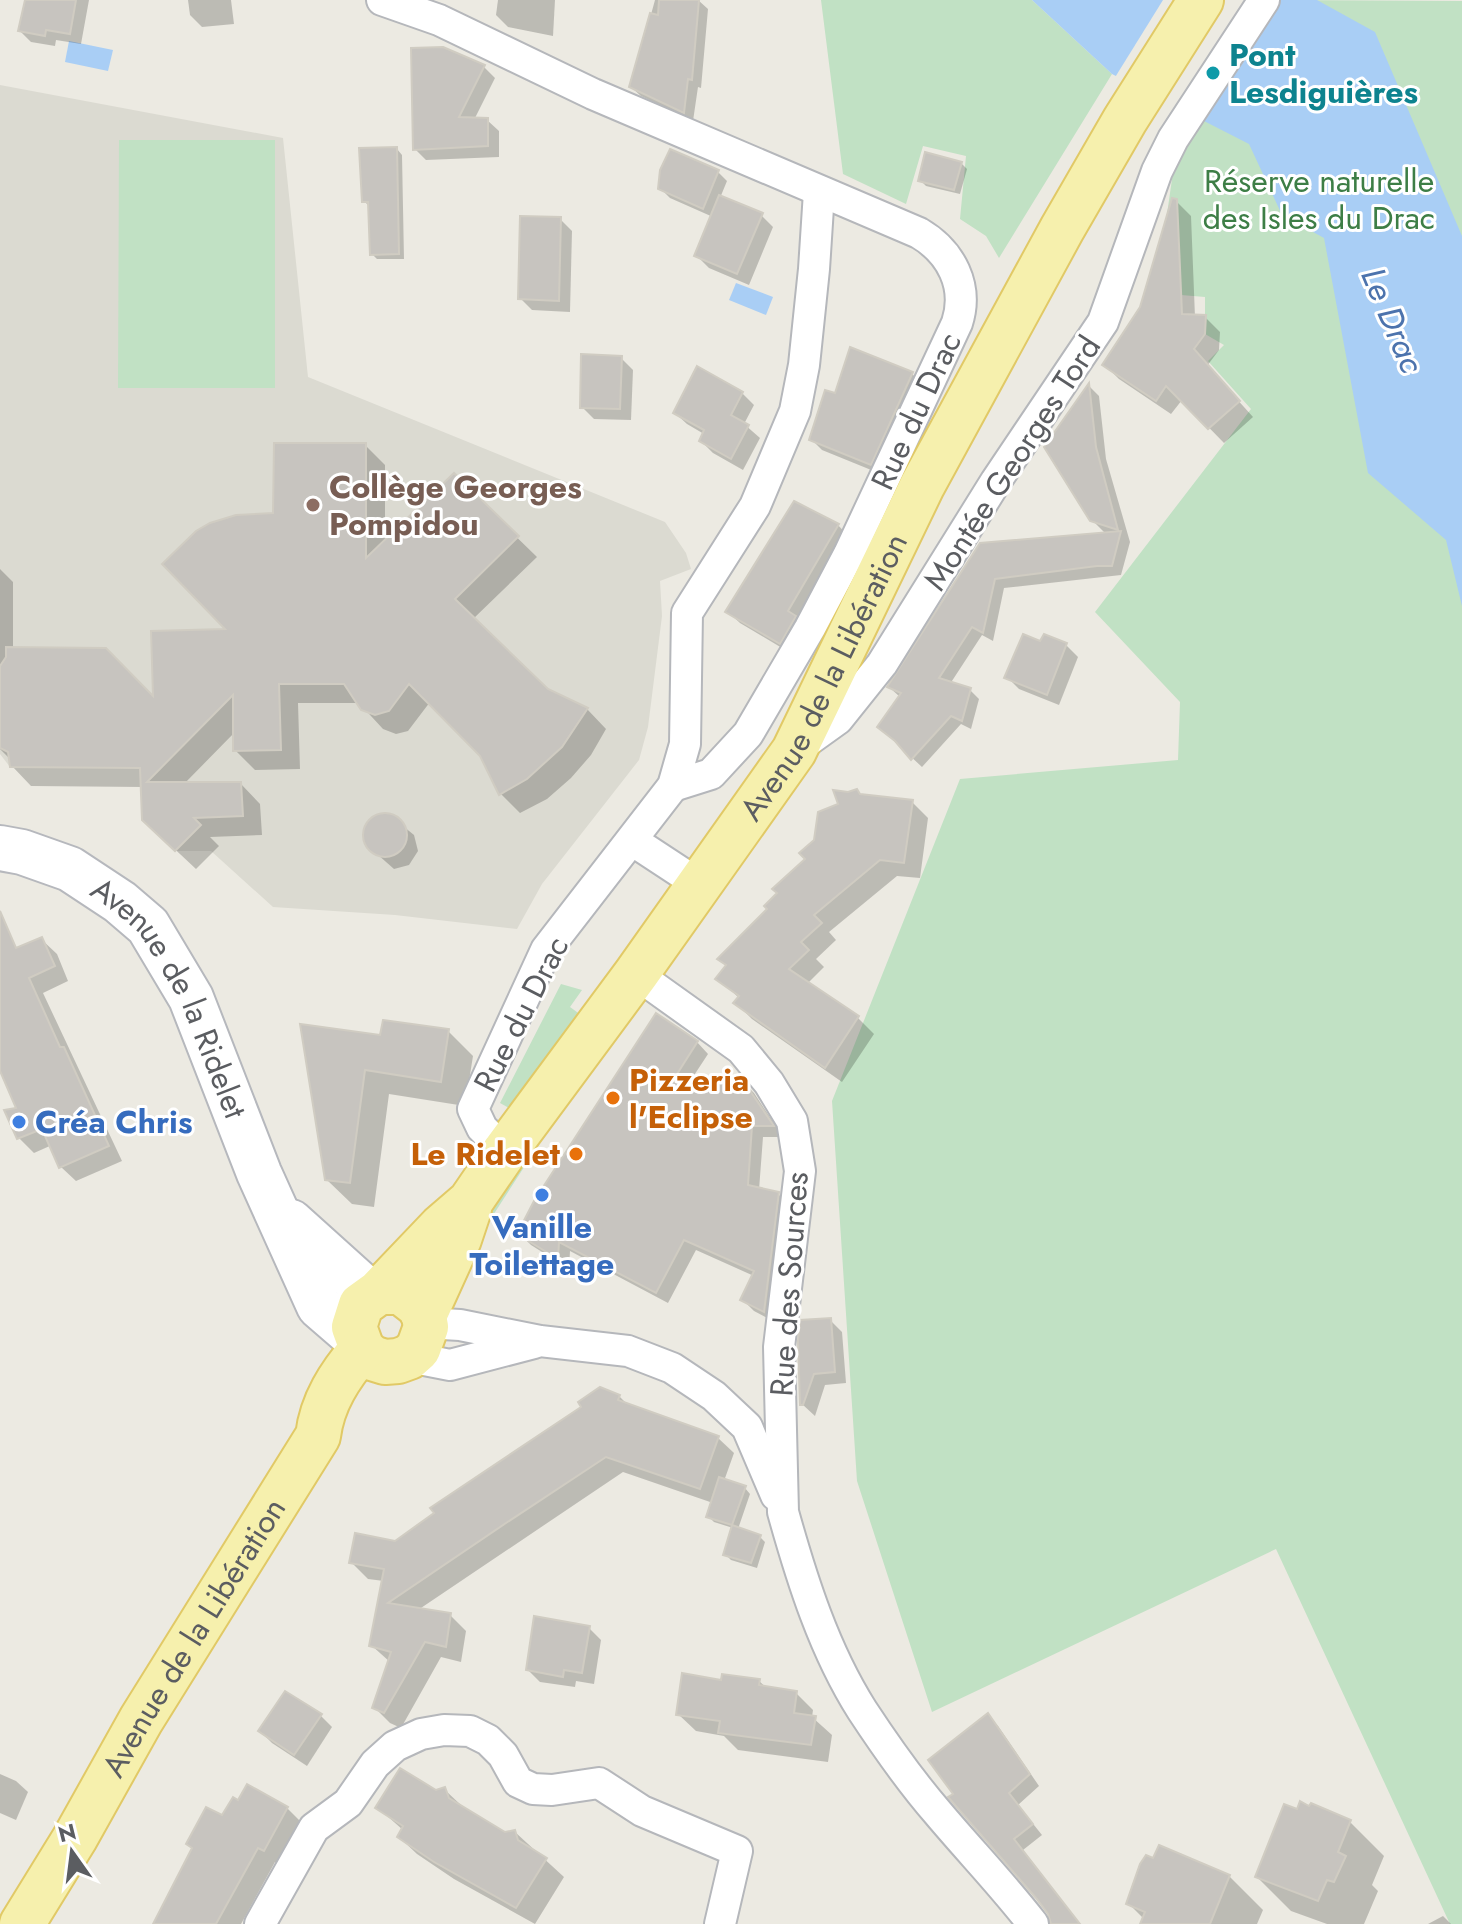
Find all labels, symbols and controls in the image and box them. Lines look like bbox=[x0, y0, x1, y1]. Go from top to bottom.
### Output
place label: Pont Lesdiguières bbox=[1229, 32, 1418, 115]
marker: Pont Lesdiguières bbox=[1204, 64, 1222, 82]
park label: Réserve naturelle des Isles du Drac bbox=[1203, 158, 1435, 241]
water label: Le Drac bbox=[1348, 260, 1437, 381]
street label: Rue du Drac bbox=[859, 325, 973, 497]
street label: Montée Georges Tord bbox=[912, 327, 1112, 599]
place label: Collège Georges Pompidou bbox=[329, 464, 582, 547]
marker: Collège Georges Pompidou bbox=[304, 496, 322, 514]
street label: Avenue de la Libération bbox=[729, 525, 919, 830]
street label: Avenue de la Ridelet bbox=[82, 866, 259, 1125]
street label: Rue du Drac bbox=[462, 928, 580, 1100]
place label: Pizzeria l'Eclipse bbox=[629, 1057, 753, 1140]
marker: Pizzeria l'Eclipse bbox=[604, 1089, 622, 1107]
place label: Créa Chris bbox=[35, 1099, 193, 1145]
marker: Créa Chris bbox=[10, 1113, 28, 1131]
place label: Le Ridelet bbox=[410, 1131, 561, 1177]
marker: Le Ridelet bbox=[567, 1145, 585, 1163]
street label: Rue des Sources bbox=[758, 1170, 820, 1398]
marker: Vanille Toilettage bbox=[533, 1186, 551, 1204]
place label: Vanille Toilettage bbox=[470, 1204, 614, 1287]
street label: Avenue de la Libération bbox=[90, 1489, 297, 1786]
north arrow bbox=[32, 1812, 112, 1892]
text: N bbox=[55, 1815, 80, 1850]

